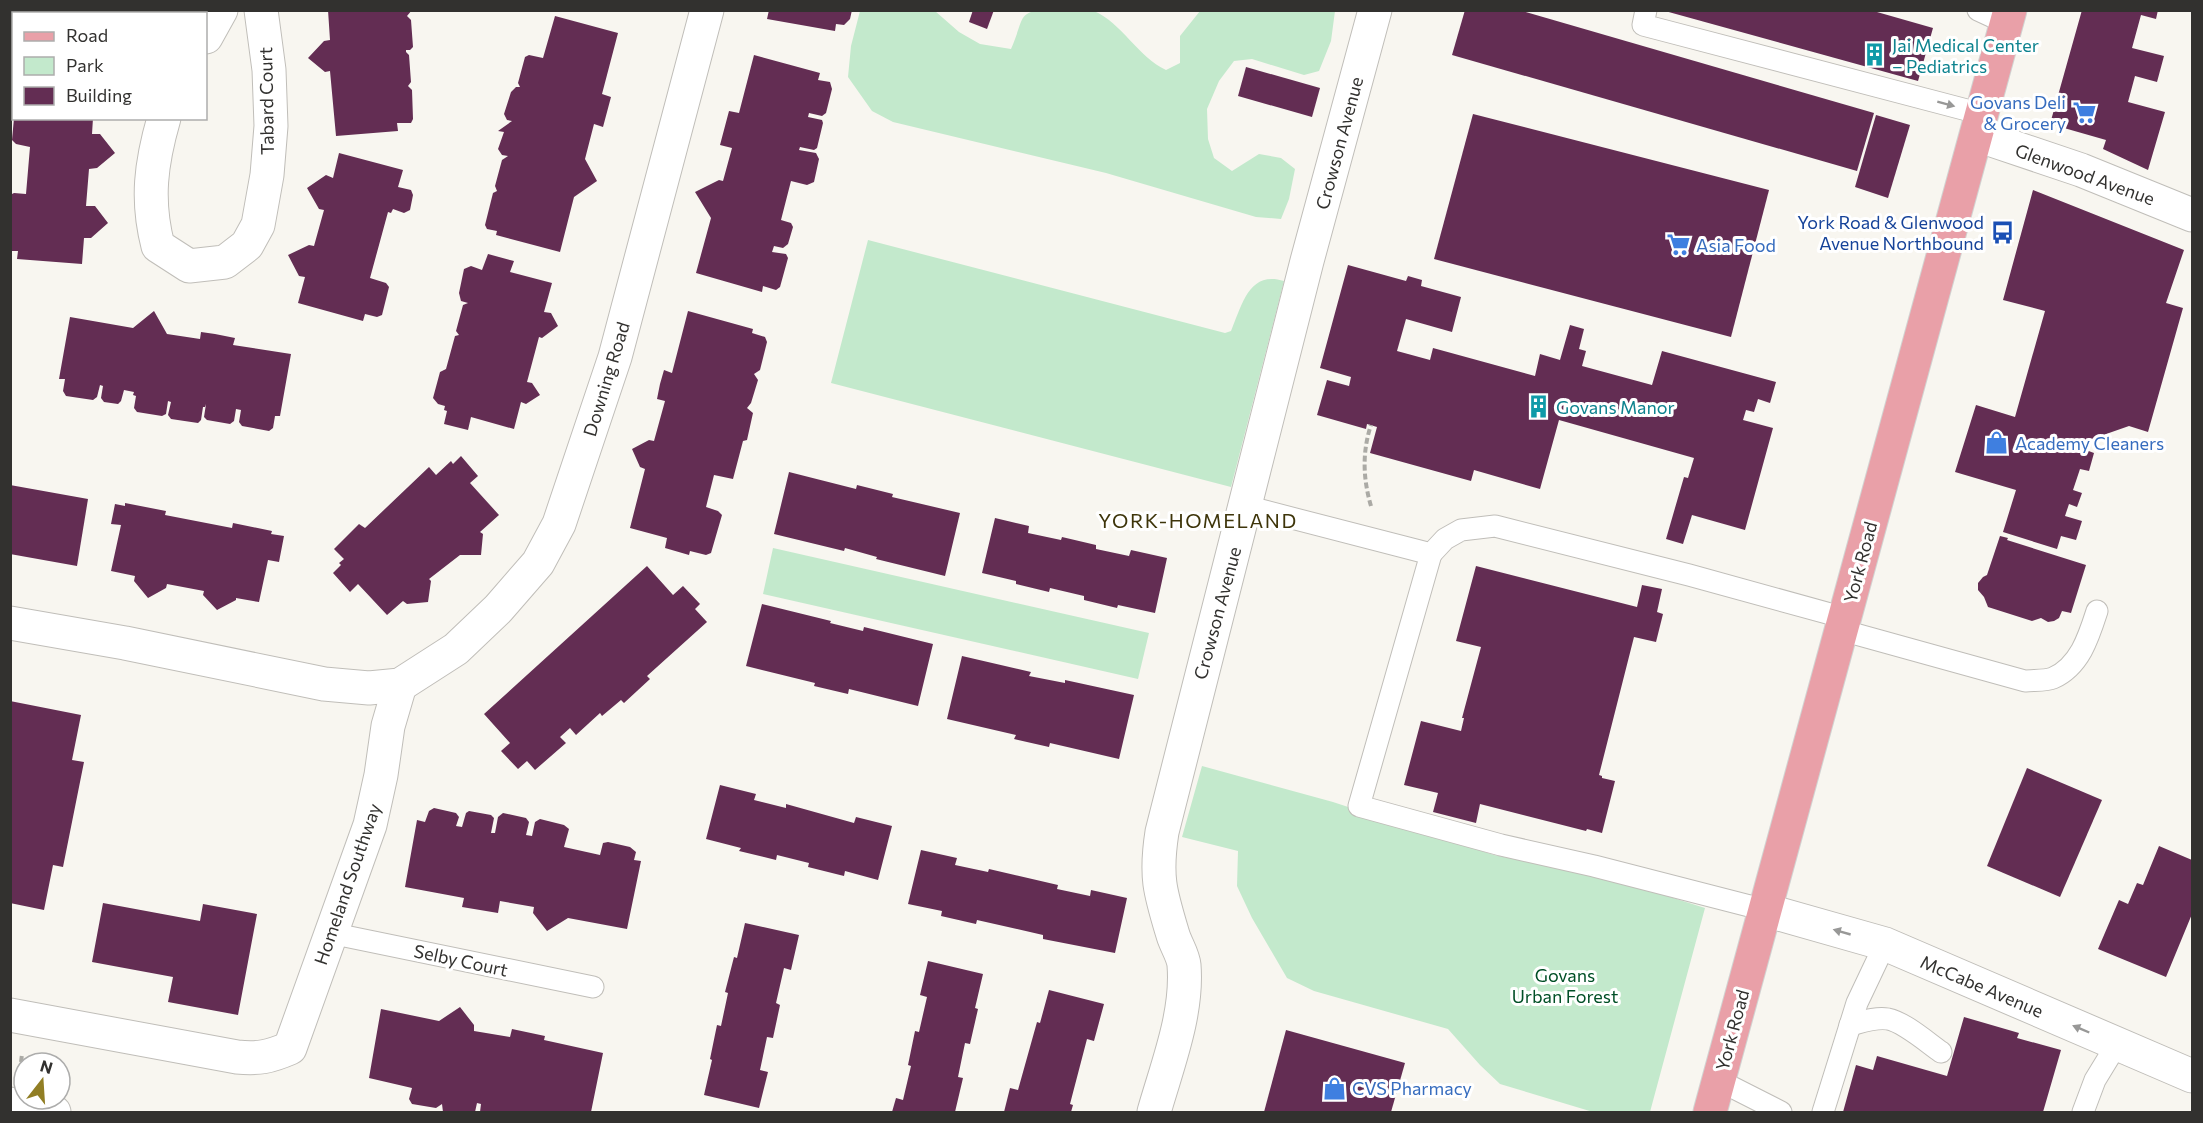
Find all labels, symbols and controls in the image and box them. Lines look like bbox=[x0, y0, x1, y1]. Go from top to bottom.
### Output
legend bbox=[12, 12, 207, 120]
text: Road bbox=[66, 24, 108, 46]
place label: Jai Medical Center – Pediatrics bbox=[1892, 34, 2039, 77]
building icon: Jai Medical Center – Pediatrics bbox=[1861, 42, 1887, 68]
street label: Tabard Court bbox=[254, 47, 278, 155]
text: Park bbox=[66, 54, 104, 76]
street label: Crowson Avenue bbox=[1311, 74, 1367, 212]
text: Building bbox=[66, 84, 132, 106]
place label: Govans Deli & Grocery bbox=[1970, 91, 2066, 134]
supermarket icon: Govans Deli & Grocery bbox=[2071, 99, 2097, 125]
one-way arrow bbox=[1937, 100, 1955, 110]
street label: Glenwood Avenue bbox=[2012, 139, 2158, 209]
place label: York Road & Glenwood Avenue Northbound bbox=[1797, 211, 1984, 254]
bus stop icon: York Road & Glenwood Avenue Northbound bbox=[1989, 219, 2015, 245]
supermarket icon: Asia Food bbox=[1665, 232, 1691, 258]
place label: Asia Food bbox=[1696, 234, 1776, 256]
street label: Downing Road bbox=[578, 319, 634, 439]
building icon: Govans Manor bbox=[1525, 394, 1551, 420]
place label: Govans Manor bbox=[1556, 396, 1675, 418]
shop icon: Academy Cleaners bbox=[1984, 430, 2010, 456]
place label: Academy Cleaners bbox=[2015, 432, 2164, 454]
district label: YORK-HOMELAND bbox=[1098, 508, 1298, 532]
street label: York Road bbox=[1839, 519, 1881, 605]
street label: Crowson Avenue bbox=[1189, 544, 1245, 682]
street label: Homeland Southway bbox=[309, 800, 385, 968]
one-way arrow bbox=[1833, 926, 1851, 936]
street label: Selby Court bbox=[412, 939, 510, 981]
street label: McCabe Avenue bbox=[1917, 950, 2047, 1022]
park label: Govans Urban Forest bbox=[1512, 964, 1618, 1007]
street label: York Road bbox=[1711, 987, 1753, 1073]
one-way arrow bbox=[2072, 1024, 2089, 1033]
north arrow bbox=[12, 1051, 72, 1111]
text: N bbox=[38, 1055, 55, 1077]
shop icon: CVS Pharmacy bbox=[1321, 1075, 1347, 1101]
place label: CVS Pharmacy bbox=[1352, 1077, 1472, 1099]

